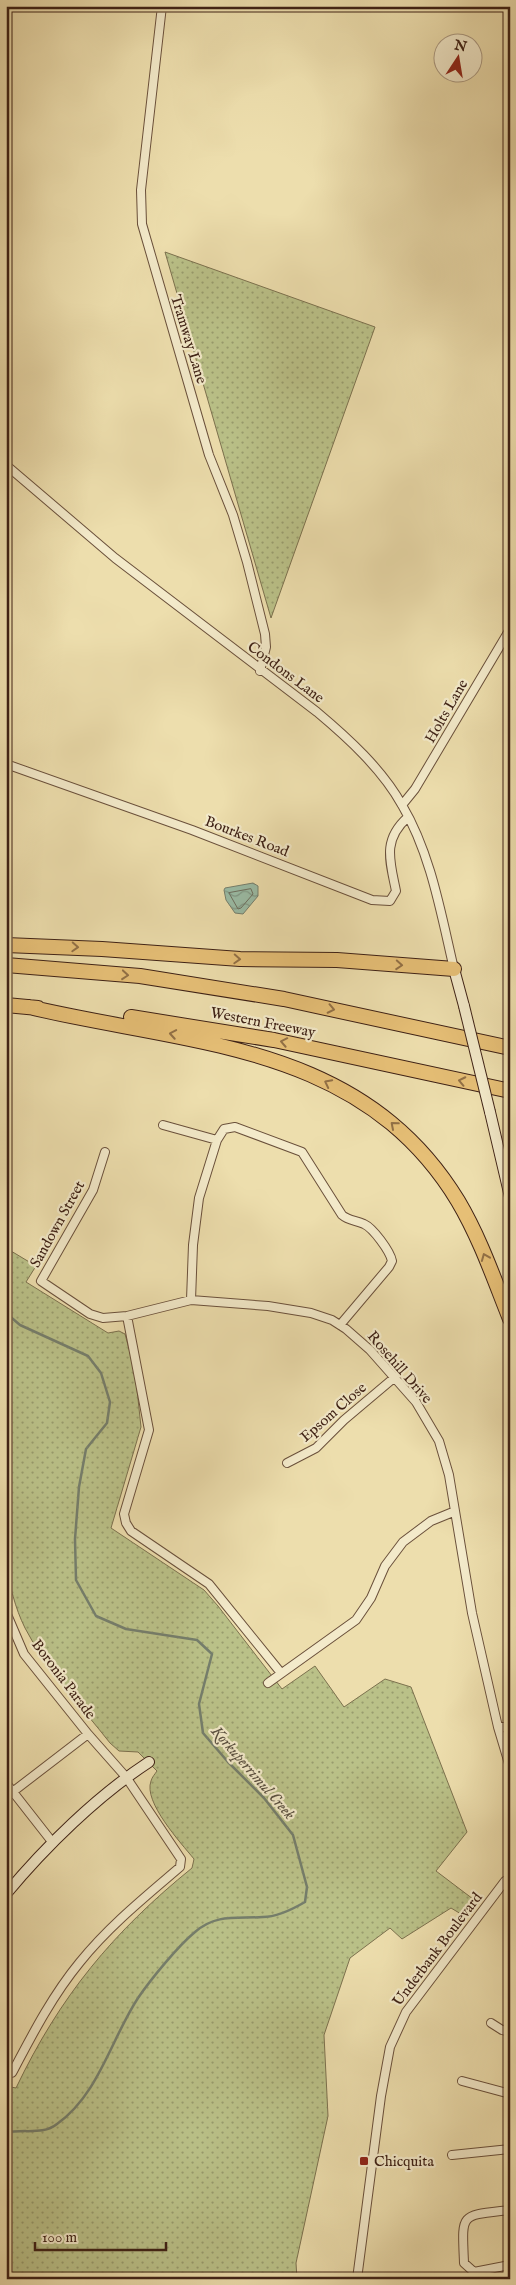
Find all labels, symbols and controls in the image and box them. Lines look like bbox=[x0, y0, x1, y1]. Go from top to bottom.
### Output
north arrow bbox=[434, 32, 484, 82]
text: N bbox=[452, 36, 468, 56]
street label: Tramway Lane bbox=[166, 292, 211, 386]
street label: Condons Lane bbox=[244, 637, 328, 708]
street label: Holts Lane bbox=[421, 676, 472, 747]
street label: Bourkes Road bbox=[202, 812, 292, 862]
one-way arrow bbox=[71, 942, 79, 953]
one-way arrow bbox=[233, 953, 241, 964]
one-way arrow bbox=[396, 959, 404, 970]
one-way arrow bbox=[121, 969, 129, 980]
street label: Western Freeway bbox=[209, 1003, 318, 1042]
one-way arrow bbox=[327, 1004, 336, 1014]
one-way arrow bbox=[169, 1029, 178, 1039]
one-way arrow bbox=[279, 1037, 288, 1048]
one-way arrow bbox=[458, 1076, 467, 1086]
one-way arrow bbox=[324, 1079, 333, 1089]
one-way arrow bbox=[391, 1122, 400, 1131]
street label: Sandown Street bbox=[26, 1177, 89, 1271]
one-way arrow bbox=[481, 1253, 492, 1262]
street label: Rosehill Drive bbox=[363, 1327, 436, 1408]
street label: Epsom Close bbox=[296, 1378, 370, 1446]
street label: Boronia Parade bbox=[27, 1636, 100, 1723]
water label: Korkuperrimul Creek bbox=[206, 1721, 299, 1825]
street label: Underbank Boulevard bbox=[388, 1888, 487, 2010]
place label: Chicquita bbox=[374, 2152, 434, 2171]
marker: Chicquita bbox=[358, 2155, 370, 2167]
scale bar bbox=[35, 2220, 166, 2252]
text: 100 m bbox=[42, 2228, 78, 2247]

